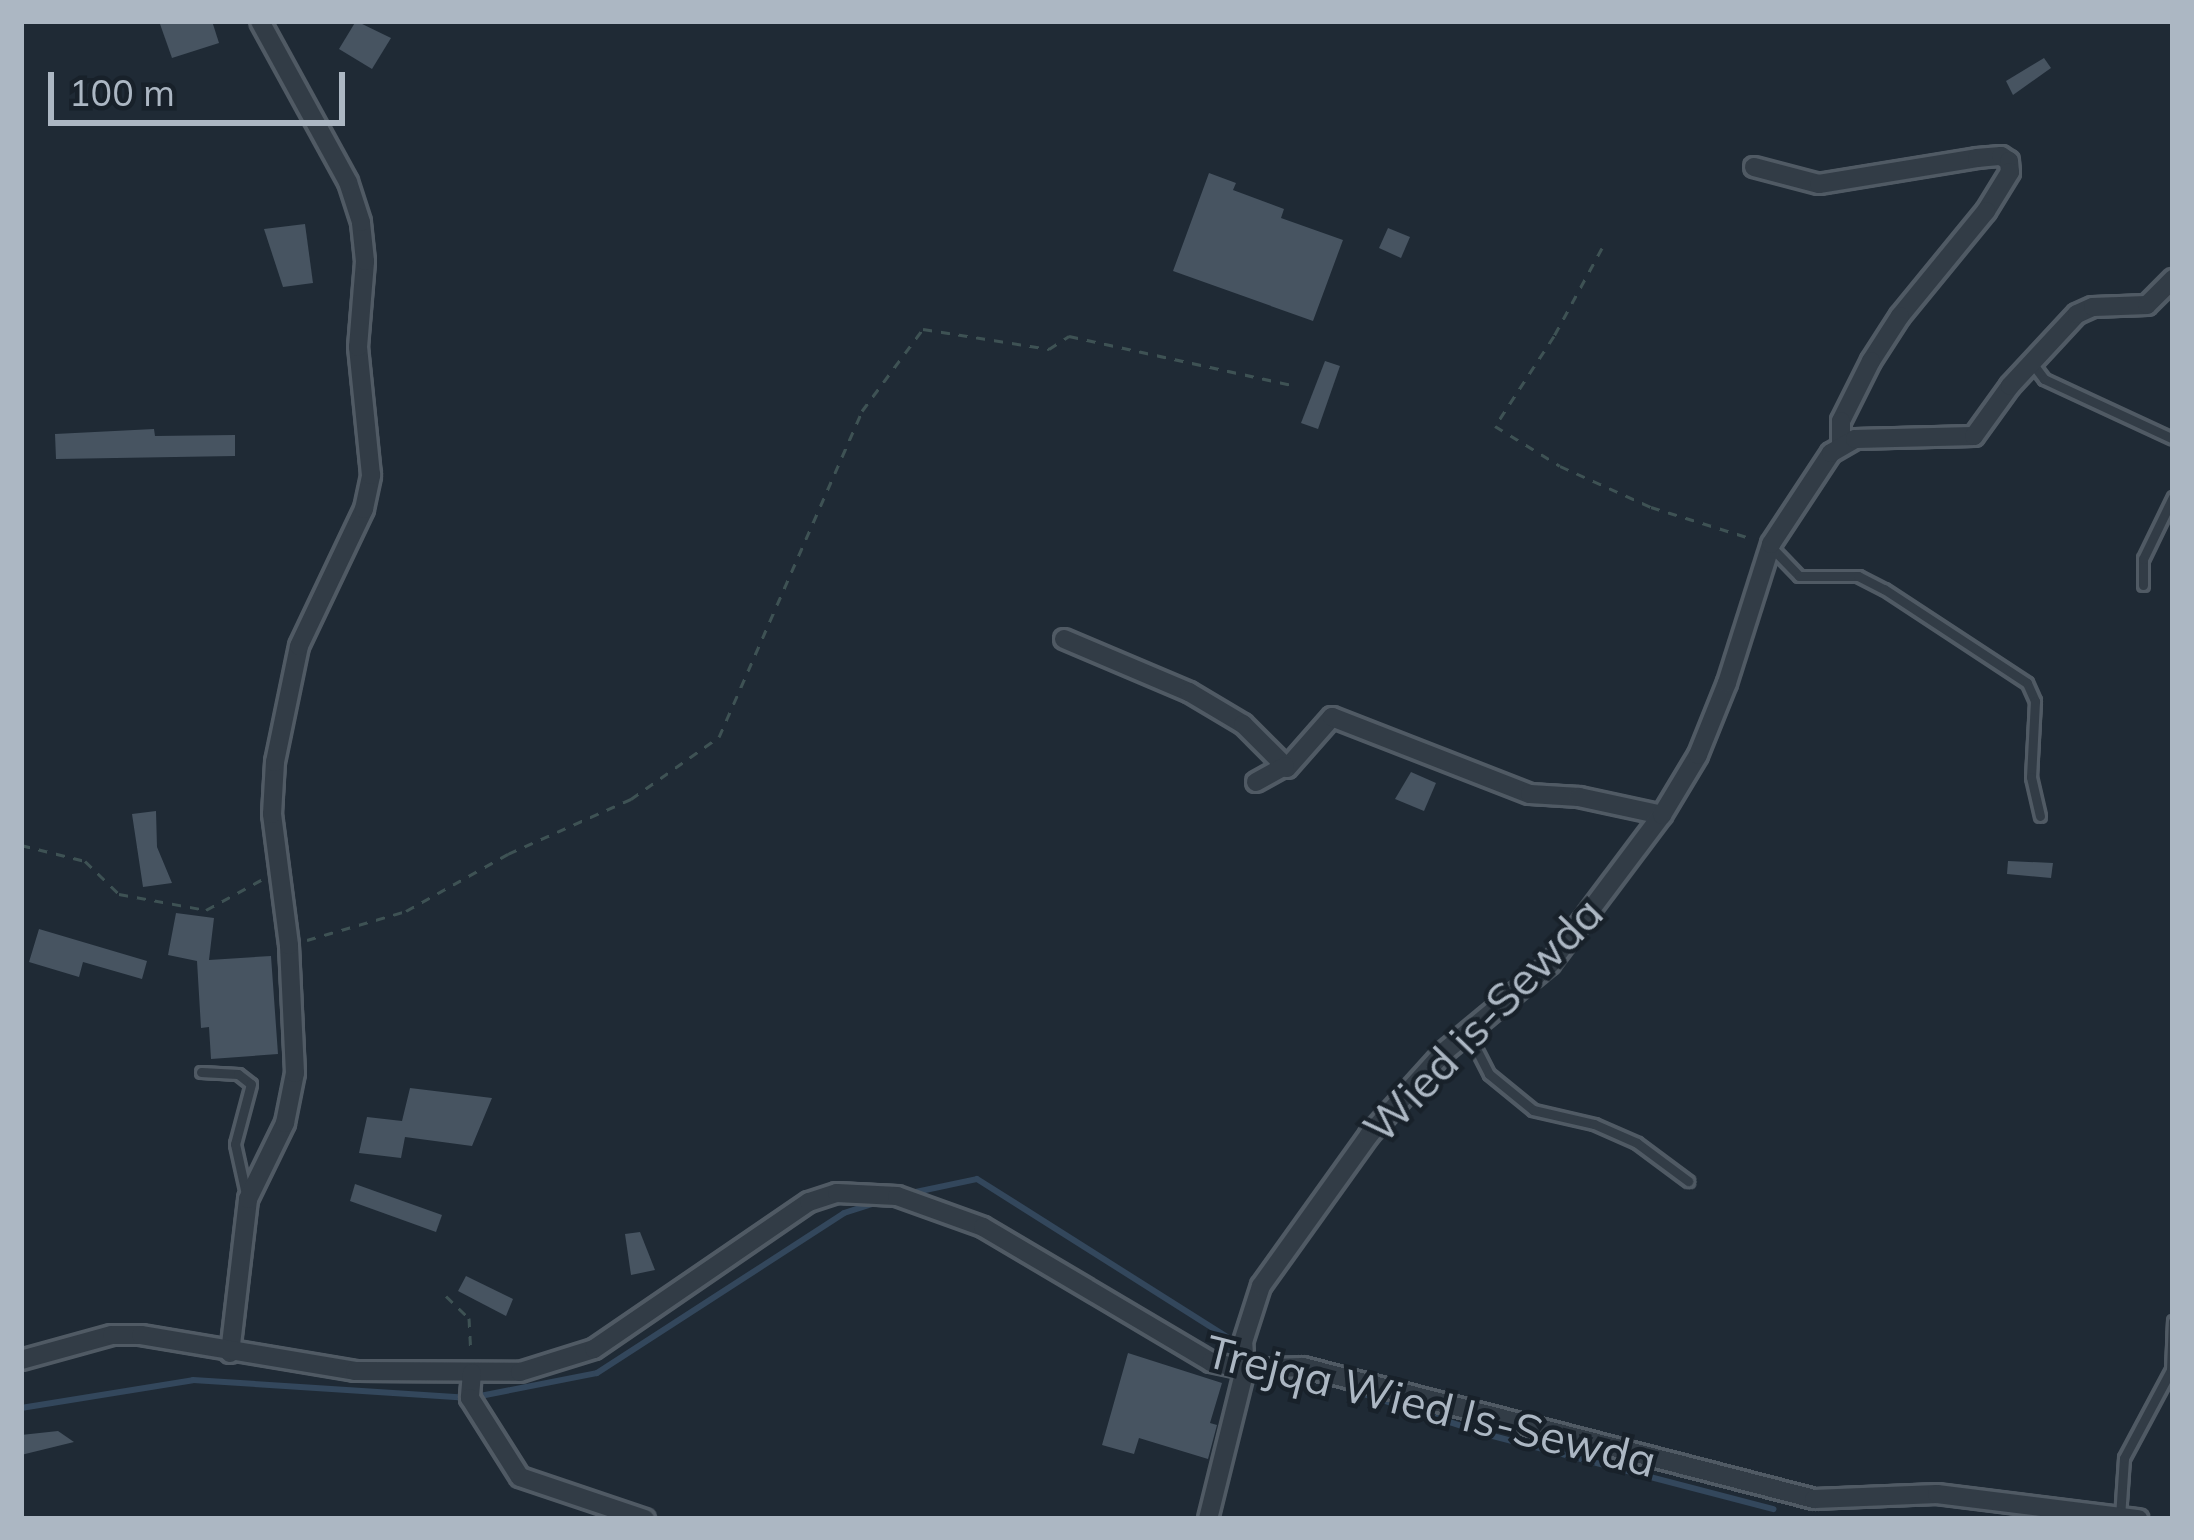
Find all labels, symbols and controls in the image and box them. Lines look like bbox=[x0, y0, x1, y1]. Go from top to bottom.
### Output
scale bar bbox=[54, 48, 351, 122]
text: 100 m bbox=[69, 70, 175, 115]
street label: Wied is-Sewda bbox=[1352, 886, 1614, 1154]
street label: Trejqa Wied Is-Sewda bbox=[1200, 1324, 1662, 1488]

